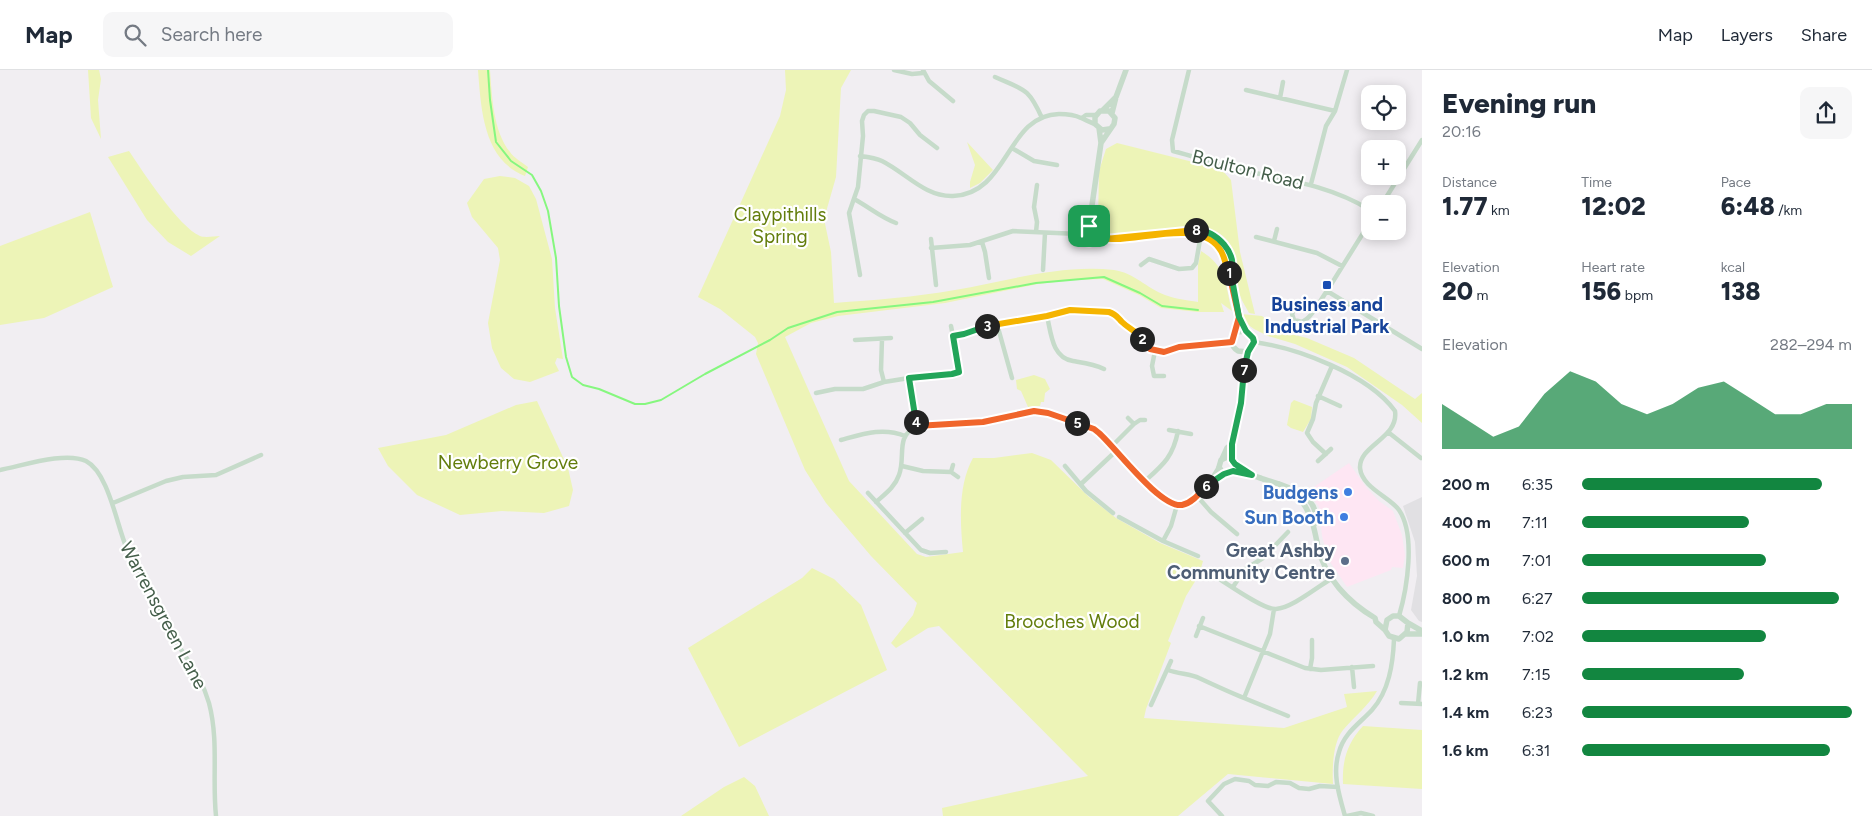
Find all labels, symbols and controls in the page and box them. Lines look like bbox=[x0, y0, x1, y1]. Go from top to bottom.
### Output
search box bbox=[103, 12, 453, 57]
text: Map bbox=[25, 20, 73, 49]
icon: search bbox=[121, 21, 149, 49]
text: Search here bbox=[161, 23, 262, 46]
text: Map bbox=[1658, 24, 1693, 46]
text: Layers bbox=[1721, 24, 1773, 46]
text: Share bbox=[1801, 24, 1847, 46]
map controls bbox=[1361, 85, 1406, 240]
button: locate bbox=[1361, 85, 1406, 130]
text: Evening run bbox=[1442, 86, 1596, 120]
button: share bbox=[1800, 87, 1852, 139]
text: 20:16 bbox=[1442, 122, 1481, 141]
button: + bbox=[1361, 140, 1406, 185]
street label: Boulton Road bbox=[1189, 144, 1306, 195]
text: Distance bbox=[1442, 174, 1497, 191]
text: Time bbox=[1581, 174, 1612, 191]
text: Pace bbox=[1721, 174, 1751, 191]
text: 1.77 bbox=[1442, 191, 1488, 221]
text: 12:02 bbox=[1581, 191, 1646, 221]
text: 6:48 bbox=[1721, 191, 1775, 221]
button: − bbox=[1361, 195, 1406, 240]
text: km bbox=[1488, 202, 1510, 219]
text: /km bbox=[1775, 202, 1802, 219]
park label: Claypithills Spring bbox=[734, 203, 826, 248]
pin bbox=[1068, 205, 1110, 247]
icon: arrive bbox=[1075, 212, 1103, 240]
pin: 8 bbox=[1184, 218, 1208, 242]
text: 8 bbox=[1192, 222, 1201, 239]
text: Elevation bbox=[1442, 259, 1500, 276]
text: Heart rate bbox=[1581, 259, 1645, 276]
text: kcal bbox=[1721, 259, 1745, 276]
pin: 1 bbox=[1216, 260, 1242, 286]
text: 1 bbox=[1227, 265, 1232, 282]
text: 20 bbox=[1442, 276, 1473, 306]
text: 156 bbox=[1581, 276, 1621, 306]
text: 138 bbox=[1721, 276, 1761, 306]
marker: Business and Industrial Park bbox=[1321, 279, 1333, 291]
text: m bbox=[1473, 287, 1488, 304]
text: bpm bbox=[1621, 287, 1653, 304]
place label: Business and Industrial Park bbox=[1264, 293, 1390, 338]
pin: 3 bbox=[974, 314, 1000, 338]
text: 3 bbox=[984, 318, 991, 335]
pin: 2 bbox=[1130, 326, 1154, 352]
text: 2 bbox=[1138, 331, 1147, 348]
text: Elevation bbox=[1442, 335, 1508, 354]
text: 282–294 m bbox=[1770, 335, 1852, 354]
pin: 7 bbox=[1232, 358, 1256, 382]
text: 7 bbox=[1241, 362, 1248, 379]
pin: 4 bbox=[904, 410, 928, 434]
pin: 5 bbox=[1064, 410, 1090, 436]
text: 4 bbox=[912, 414, 921, 431]
text: 5 bbox=[1073, 415, 1082, 432]
park label: Newberry Grove bbox=[438, 451, 578, 474]
pin: 6 bbox=[1194, 474, 1218, 498]
text: 200 m bbox=[1442, 475, 1490, 494]
text: 6:35 bbox=[1522, 475, 1553, 494]
text: 6 bbox=[1202, 478, 1211, 495]
place label: Budgens bbox=[1263, 481, 1338, 504]
marker: Budgens bbox=[1342, 486, 1354, 498]
place label: Sun Booth bbox=[1244, 506, 1334, 529]
marker: Sun Booth bbox=[1338, 511, 1350, 523]
text: 400 m bbox=[1442, 513, 1491, 532]
text: 7:11 bbox=[1522, 513, 1548, 532]
street label: Warrensgreen Lane bbox=[115, 537, 212, 693]
place label: Great Ashby Community Centre bbox=[1167, 539, 1335, 584]
text: 600 m bbox=[1442, 551, 1490, 570]
text: 7:01 bbox=[1522, 551, 1552, 570]
marker: Great Ashby Community Centre bbox=[1339, 555, 1351, 567]
text: 800 m bbox=[1442, 589, 1490, 608]
text: 6:27 bbox=[1522, 589, 1553, 608]
park label: Brooches Wood bbox=[1004, 610, 1140, 633]
text: 1.0 km bbox=[1442, 627, 1489, 646]
text: 7:02 bbox=[1522, 627, 1554, 646]
text: 1.2 km bbox=[1442, 665, 1488, 684]
text: 7:15 bbox=[1522, 665, 1550, 684]
text: 1.4 km bbox=[1442, 703, 1489, 722]
text: 6:23 bbox=[1522, 703, 1553, 722]
text: 1.6 km bbox=[1442, 741, 1488, 760]
text: 6:31 bbox=[1522, 741, 1550, 760]

